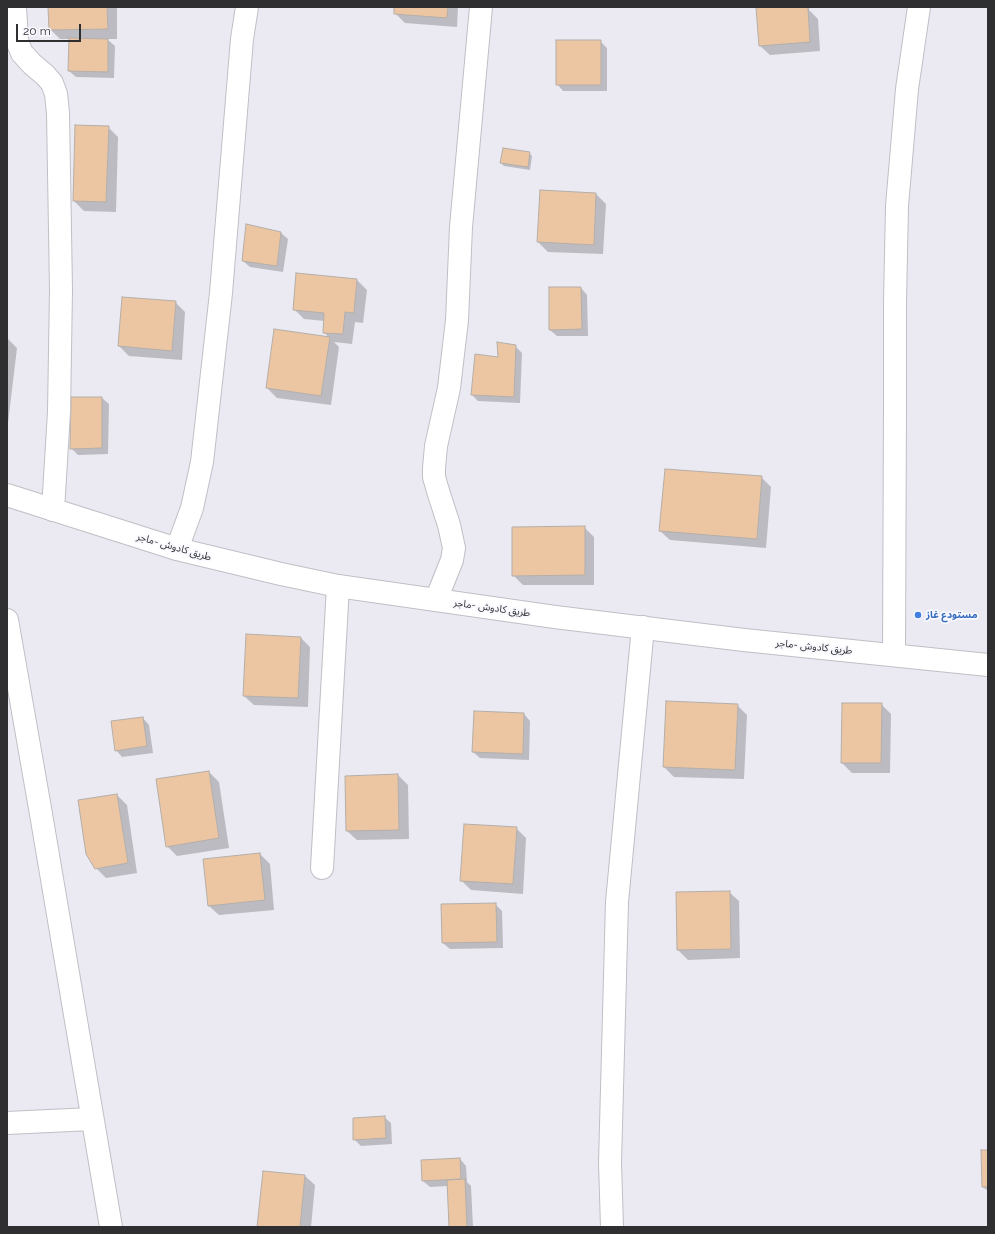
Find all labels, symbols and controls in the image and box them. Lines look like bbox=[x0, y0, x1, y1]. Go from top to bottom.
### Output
scale bar bbox=[18, 16, 83, 42]
text: 20 m bbox=[23, 24, 51, 38]
street label: طريق كادوش -ماجر bbox=[135, 531, 213, 563]
street label: طريق كادوش -ماجر bbox=[453, 597, 531, 619]
place label: مستودع غاز bbox=[926, 609, 977, 621]
marker: مستودع غاز bbox=[913, 610, 923, 620]
street label: طريق كادوش -ماجر bbox=[775, 637, 853, 657]

